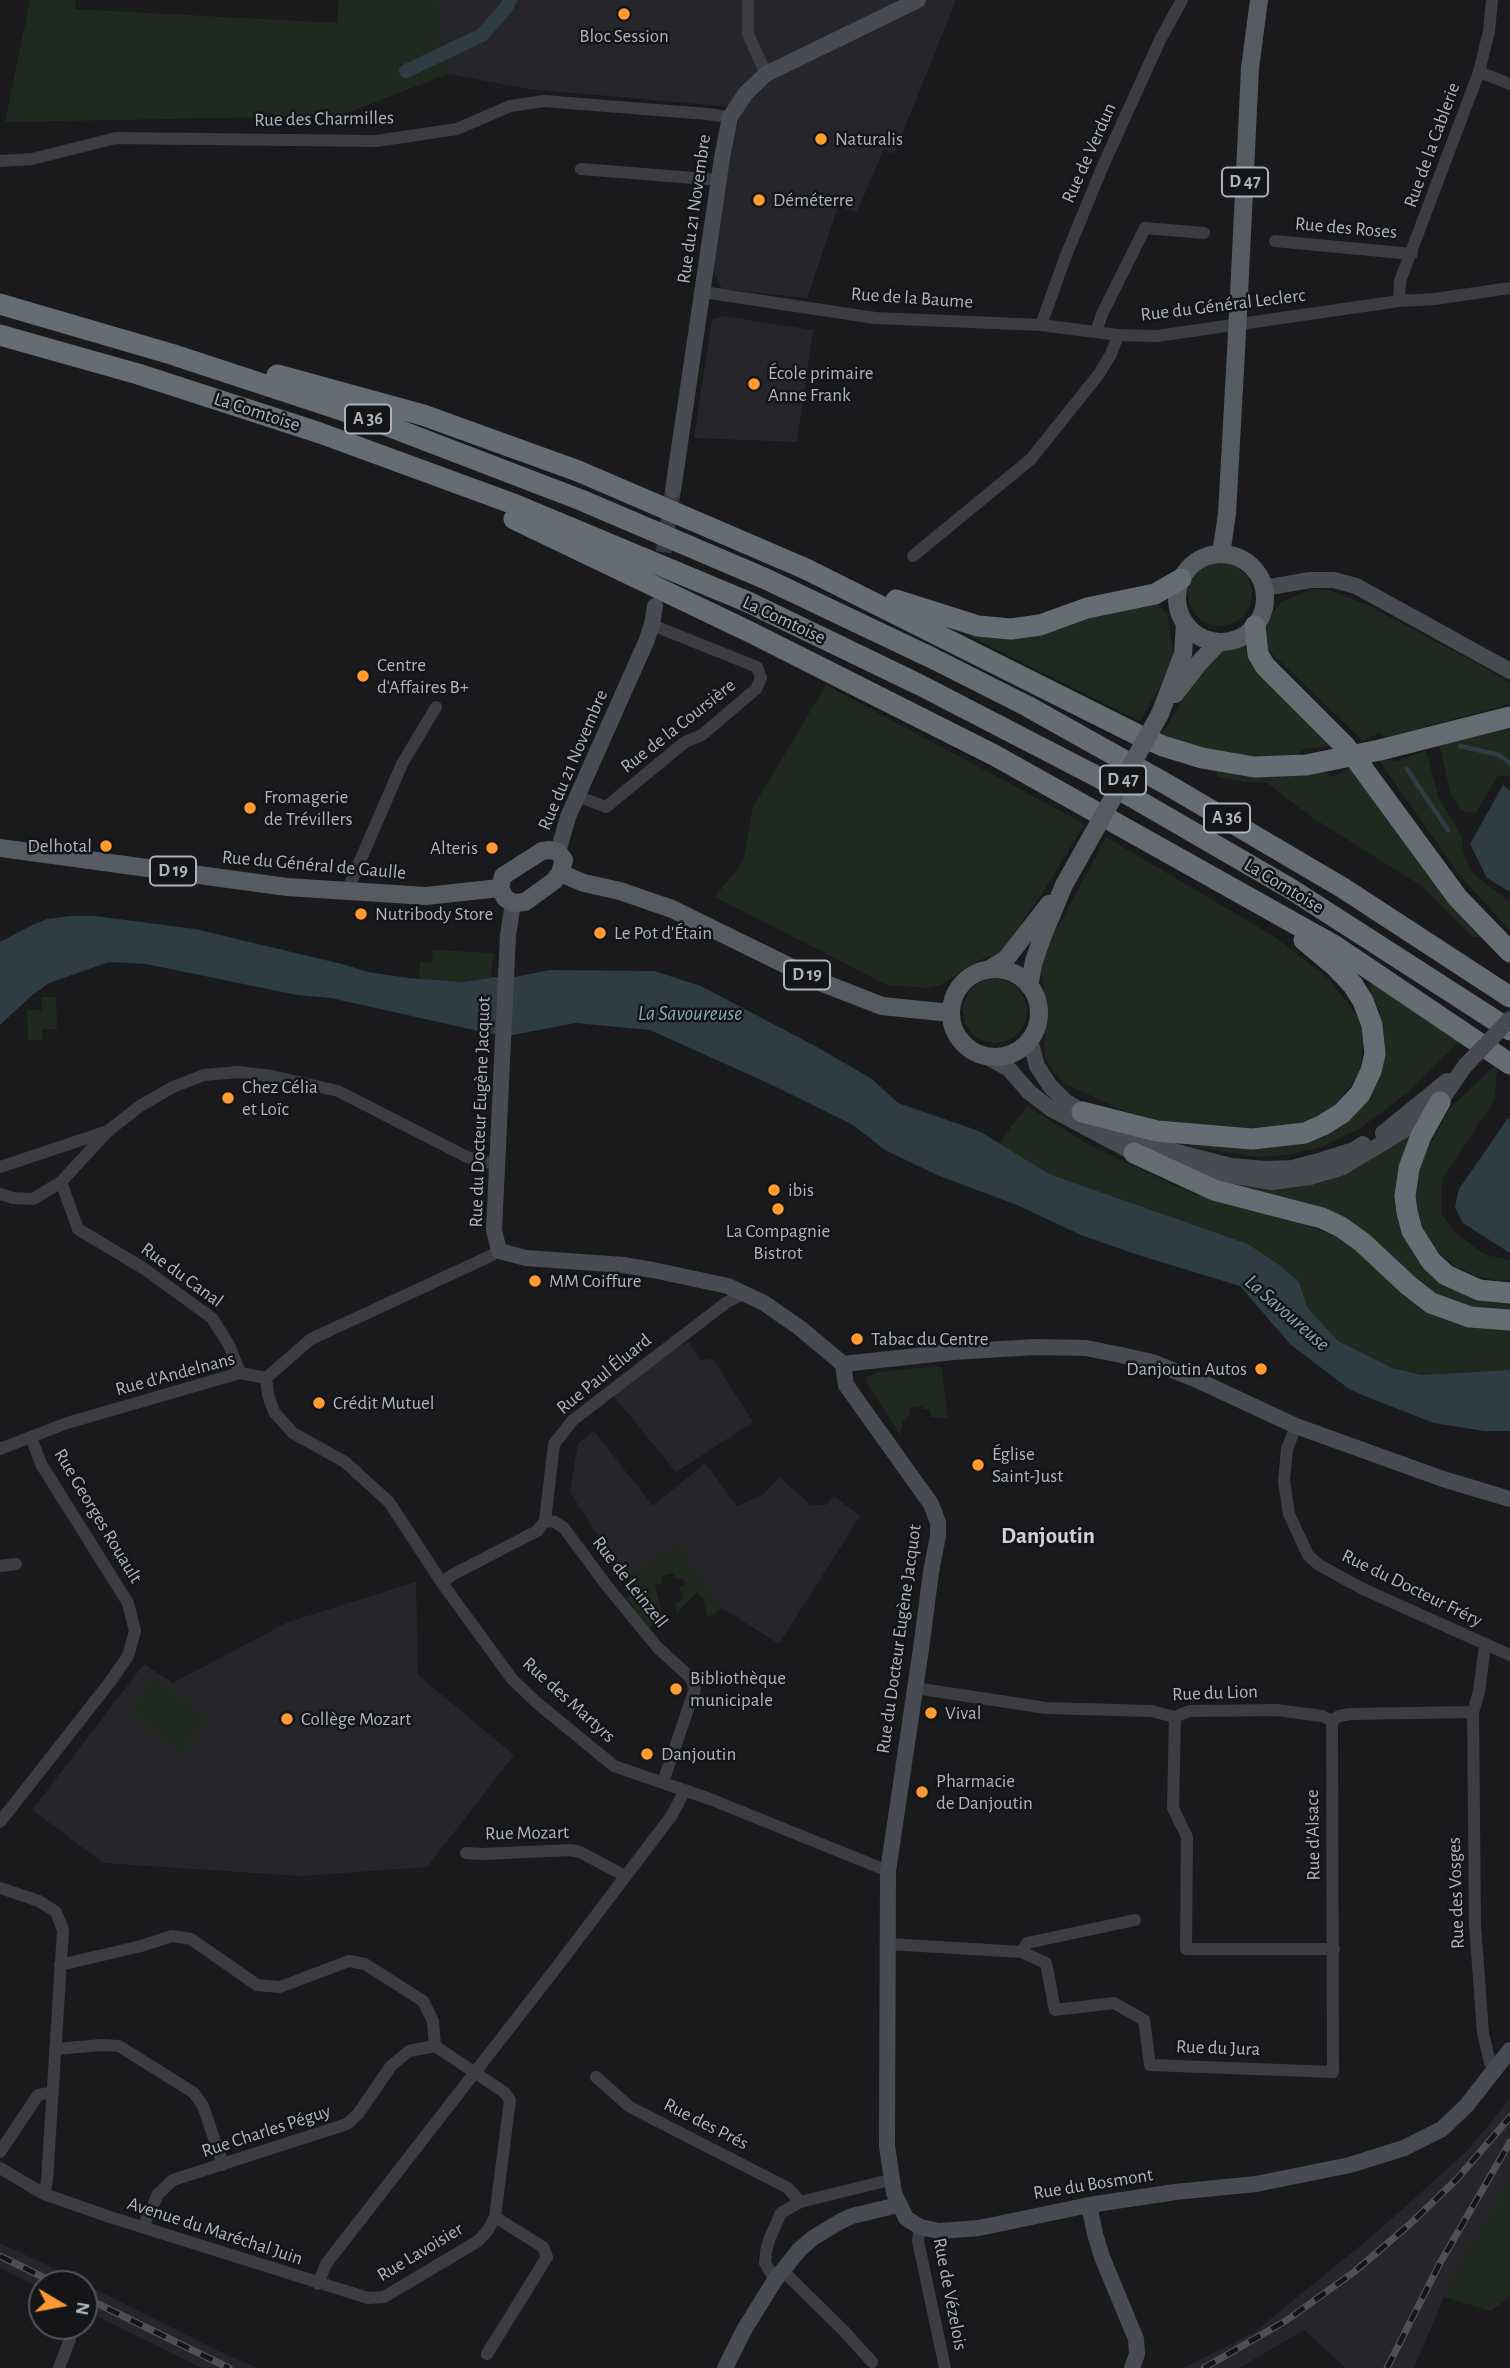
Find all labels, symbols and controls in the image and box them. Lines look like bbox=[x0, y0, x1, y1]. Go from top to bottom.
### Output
marker: Bloc Session bbox=[616, 6, 632, 22]
place label: Bloc Session bbox=[579, 25, 669, 47]
street label: Rue de la Cablerie bbox=[1399, 79, 1465, 211]
street label: Rue de Verdun bbox=[1057, 99, 1121, 207]
street label: Rue des Charmilles bbox=[254, 106, 394, 132]
place label: Naturalis bbox=[835, 128, 903, 150]
marker: Naturalis bbox=[813, 131, 829, 147]
street label: Rue du 21 Novembre bbox=[672, 133, 716, 285]
road number: D 47 bbox=[1222, 168, 1268, 196]
place label: Déméterre bbox=[773, 189, 854, 211]
marker: Déméterre bbox=[751, 192, 767, 208]
street label: Rue des Roses bbox=[1294, 212, 1398, 244]
street label: Rue de la Baume bbox=[850, 282, 974, 314]
street label: Rue du Général Leclerc bbox=[1139, 284, 1307, 326]
place label: École primaire Anne Frank bbox=[768, 362, 874, 406]
marker: École primaire Anne Frank bbox=[746, 376, 762, 392]
street label: La Comtoise bbox=[211, 387, 303, 437]
road number: A 36 bbox=[345, 404, 391, 433]
street label: La Comtoise bbox=[739, 591, 829, 649]
place label: Centre d'Affaires B+ bbox=[377, 654, 469, 698]
marker: Centre d'Affaires B+ bbox=[355, 668, 371, 684]
street label: Rue de la Coursière bbox=[616, 674, 740, 778]
street label: Rue du 21 Novembre bbox=[533, 686, 613, 834]
road number: D 47 bbox=[1100, 766, 1146, 794]
place label: Fromagerie de Trévillers bbox=[264, 786, 353, 830]
marker: Fromagerie de Trévillers bbox=[242, 800, 258, 816]
road number: A 36 bbox=[1204, 804, 1250, 832]
place label: Delhotal bbox=[28, 835, 92, 857]
place label: Alteris bbox=[430, 837, 478, 859]
marker: Delhotal bbox=[98, 838, 114, 854]
marker: Alteris bbox=[484, 840, 500, 856]
street label: Rue du Général de Gaulle bbox=[221, 846, 407, 884]
street label: La Comtoise bbox=[1240, 853, 1328, 919]
road number: D 19 bbox=[150, 856, 196, 886]
place label: Nutribody Store bbox=[375, 903, 493, 925]
marker: Nutribody Store bbox=[353, 906, 369, 922]
place label: Le Pot d'Étain bbox=[614, 922, 712, 944]
marker: Le Pot d'Étain bbox=[592, 925, 608, 941]
road number: D 19 bbox=[784, 960, 830, 990]
street label: Rue du Docteur Eugène Jacquot bbox=[465, 996, 495, 1228]
water label: La Savoureuse bbox=[638, 1001, 742, 1027]
place label: Chez Célia et Loïc bbox=[242, 1076, 318, 1120]
marker: Chez Célia et Loïc bbox=[220, 1090, 236, 1106]
place label: ibis bbox=[788, 1179, 814, 1201]
marker: ibis bbox=[766, 1182, 782, 1198]
marker: La Compagnie Bistrot bbox=[770, 1201, 786, 1217]
place label: La Compagnie Bistrot bbox=[726, 1220, 830, 1264]
street label: Rue du Canal bbox=[136, 1238, 228, 1312]
water label: La Savoureuse bbox=[1239, 1269, 1335, 1357]
place label: MM Coiffure bbox=[549, 1270, 641, 1292]
marker: MM Coiffure bbox=[527, 1273, 543, 1289]
place label: Tabac du Centre bbox=[871, 1328, 988, 1350]
street label: Rue Paul Éluard bbox=[552, 1329, 656, 1419]
marker: Tabac du Centre bbox=[849, 1331, 865, 1347]
street label: Rue d'Andelnans bbox=[113, 1347, 237, 1401]
place label: Danjoutin Autos bbox=[1126, 1358, 1247, 1380]
marker: Danjoutin Autos bbox=[1253, 1361, 1269, 1377]
place label: Crédit Mutuel bbox=[333, 1392, 434, 1414]
marker: Crédit Mutuel bbox=[311, 1395, 327, 1411]
place label: Église Saint-Just bbox=[992, 1443, 1063, 1487]
street label: Rue Georges Rouault bbox=[49, 1445, 147, 1587]
marker: Église Saint-Just bbox=[970, 1457, 986, 1473]
district label: Danjoutin bbox=[1001, 1522, 1095, 1550]
street label: Rue du Docteur Eugène Jacquot bbox=[872, 1523, 926, 1755]
street label: Rue de Leinzell bbox=[587, 1532, 673, 1632]
street label: Rue du Docteur Fréry bbox=[1338, 1544, 1486, 1632]
street label: Rue des Martyrs bbox=[518, 1652, 620, 1748]
place label: Bibliothèque municipale bbox=[690, 1667, 786, 1711]
street label: Rue du Lion bbox=[1172, 1680, 1258, 1706]
marker: Bibliothèque municipale bbox=[668, 1681, 684, 1697]
place label: Vival bbox=[945, 1702, 981, 1724]
marker: Vival bbox=[923, 1705, 939, 1721]
place label: Collège Mozart bbox=[301, 1708, 411, 1730]
marker: Collège Mozart bbox=[279, 1711, 295, 1727]
place label: Danjoutin bbox=[661, 1743, 736, 1765]
marker: Danjoutin bbox=[639, 1746, 655, 1762]
place label: Pharmacie de Danjoutin bbox=[936, 1770, 1033, 1814]
marker: Pharmacie de Danjoutin bbox=[914, 1784, 930, 1800]
street label: Rue d'Alsace bbox=[1301, 1789, 1325, 1881]
street label: Rue Mozart bbox=[485, 1821, 569, 1845]
street label: Rue des Vosges bbox=[1443, 1837, 1469, 1949]
street label: Rue du Jura bbox=[1175, 2035, 1261, 2061]
street label: Rue des Prés bbox=[660, 2093, 752, 2155]
street label: Rue Charles Péguy bbox=[199, 2099, 333, 2163]
street label: Rue du Bosmont bbox=[1031, 2163, 1155, 2205]
street label: Avenue du Maréchal Juin bbox=[124, 2192, 306, 2270]
street label: Rue Lavoisier bbox=[373, 2217, 467, 2287]
street label: Rue de Vézelois bbox=[928, 2236, 972, 2352]
north arrow bbox=[28, 2270, 98, 2340]
text: N bbox=[72, 2300, 93, 2317]

